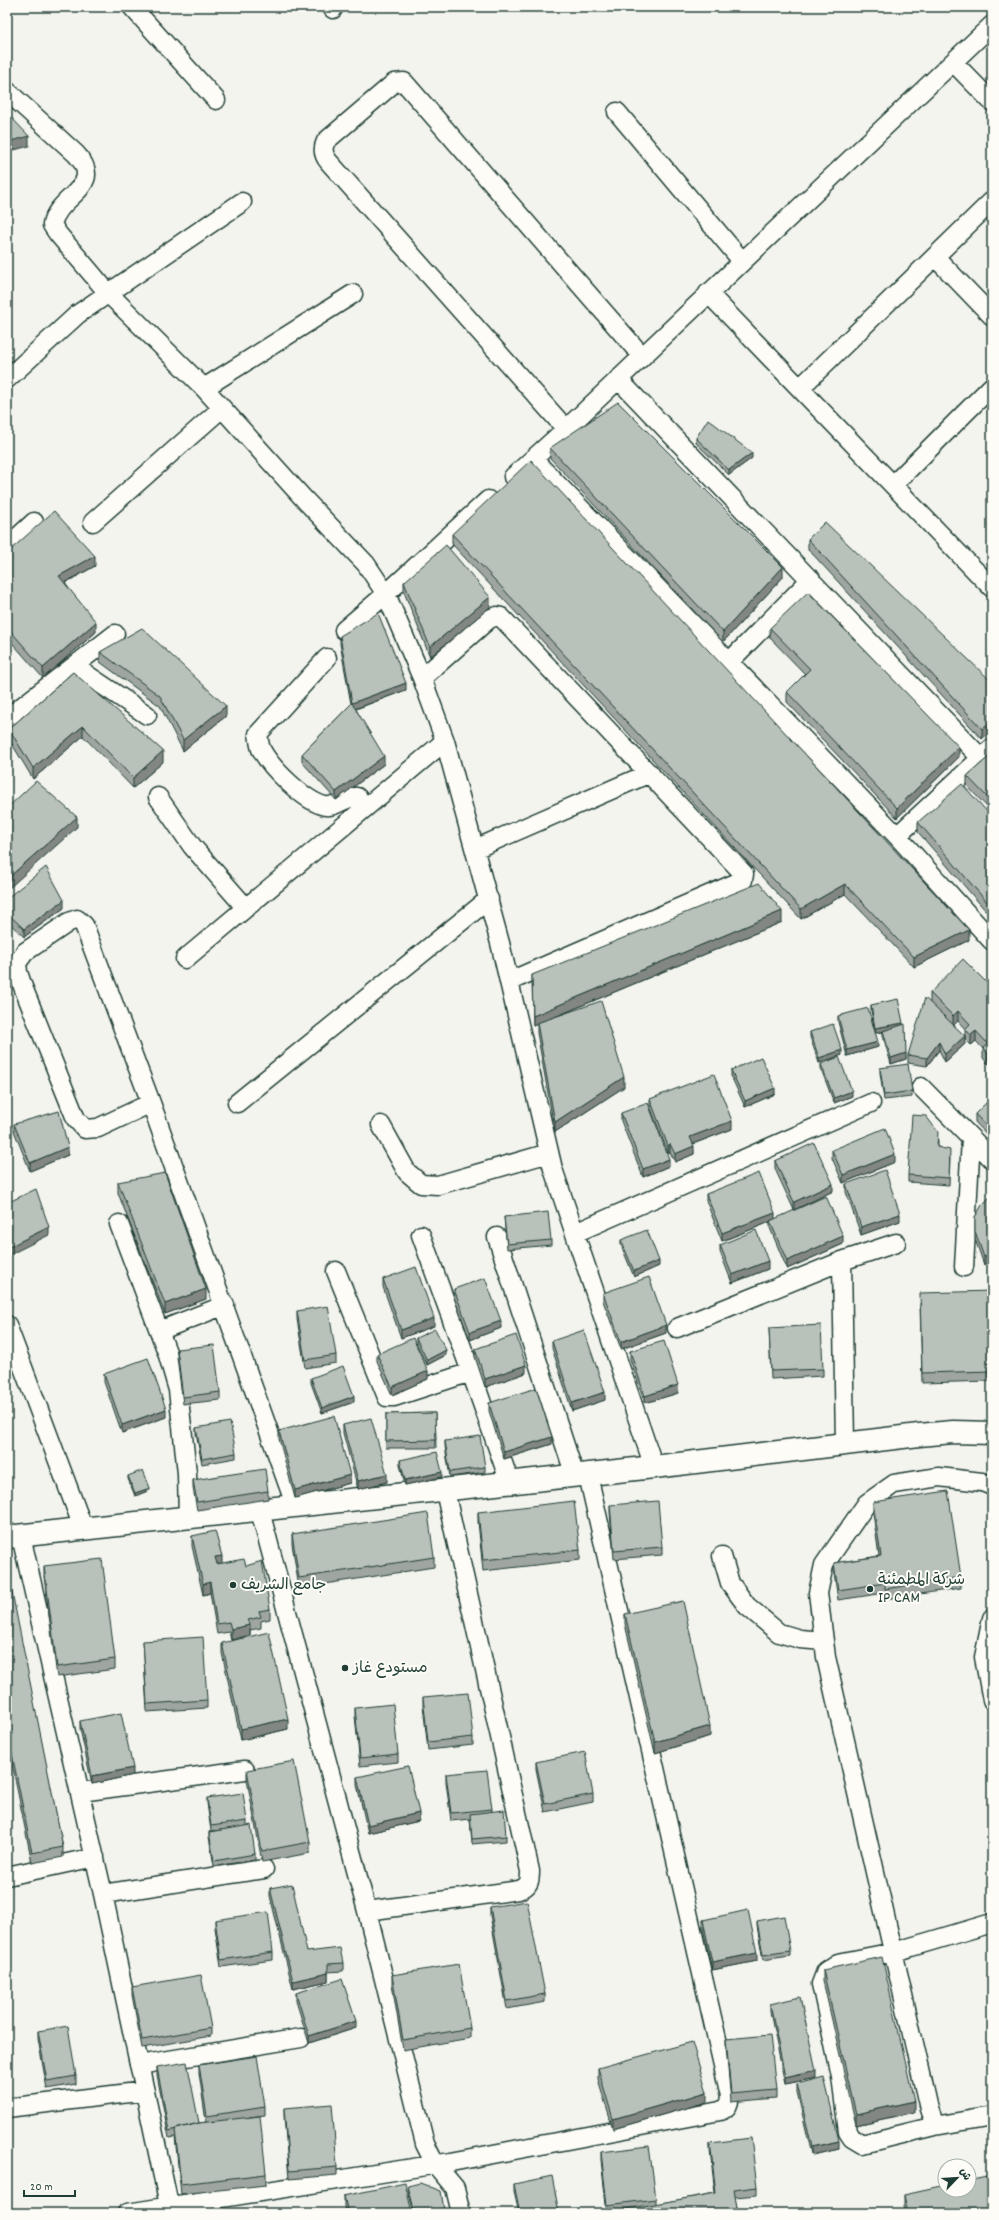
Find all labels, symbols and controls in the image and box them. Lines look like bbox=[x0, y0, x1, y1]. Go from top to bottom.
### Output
place label: شركة المطمئنة IP CAM bbox=[878, 1569, 965, 1610]
place label: جامع الشريف bbox=[241, 1574, 327, 1597]
marker: جامع الشريف bbox=[228, 1580, 238, 1590]
marker: شركة المطمئنة IP CAM bbox=[865, 1584, 875, 1594]
place label: مستودع غاز bbox=[351, 1657, 428, 1680]
marker: مستودع غاز bbox=[340, 1663, 350, 1673]
north arrow bbox=[937, 2158, 977, 2198]
text: ش bbox=[954, 2166, 974, 2183]
scale bar bbox=[24, 2172, 75, 2198]
text: 20 m bbox=[30, 2179, 53, 2196]

